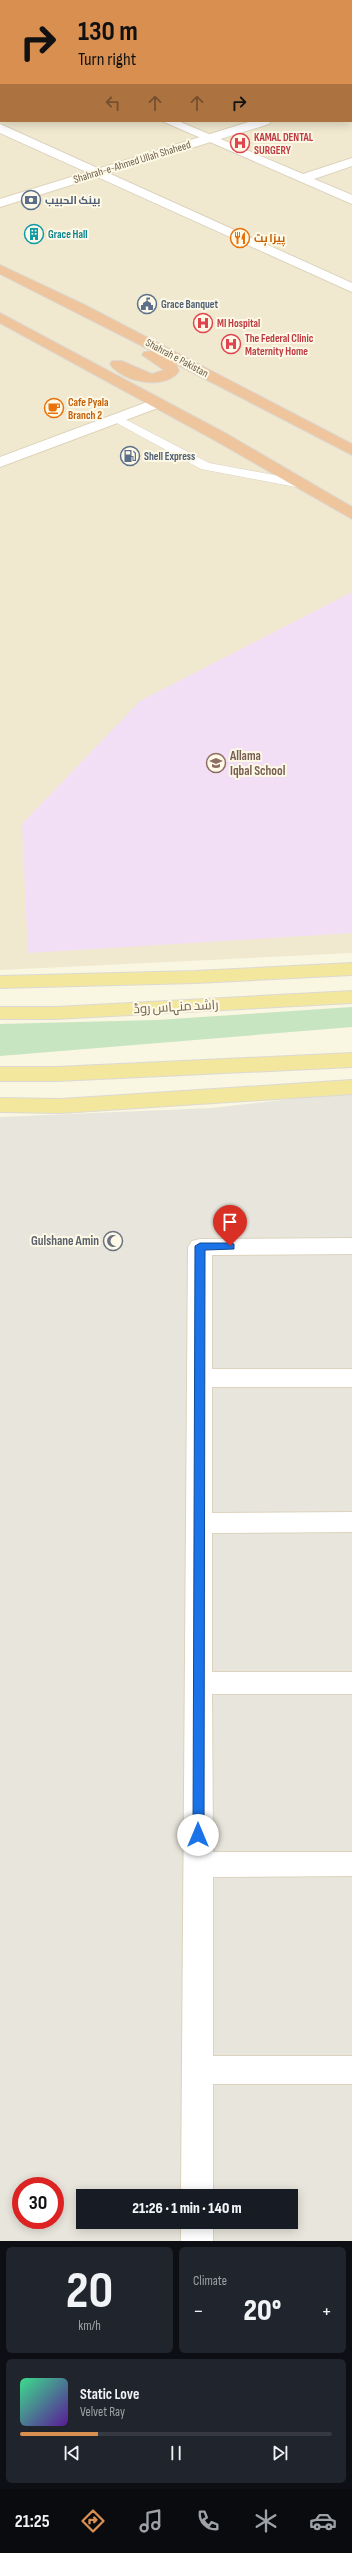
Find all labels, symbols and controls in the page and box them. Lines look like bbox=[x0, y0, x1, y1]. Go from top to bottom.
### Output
text: 130 m bbox=[78, 15, 138, 48]
icon: right bbox=[12, 16, 64, 68]
text: Turn right bbox=[78, 49, 136, 70]
icon: left bbox=[102, 92, 124, 114]
icon: ahead bbox=[144, 92, 166, 114]
icon: ahead bbox=[186, 92, 208, 114]
icon: right bbox=[228, 92, 250, 114]
place label: KAMAL DENTAL SURGERY bbox=[254, 131, 314, 157]
hospital icon: KAMAL DENTAL SURGERY bbox=[229, 132, 251, 154]
street label: Shahrah-e-Ahmed Ullah Shaheed bbox=[72, 138, 193, 186]
bank icon: بينک الحبيب bbox=[20, 189, 42, 211]
place label: بينک الحبيب bbox=[45, 194, 100, 207]
building icon: Grace Hall bbox=[23, 223, 45, 245]
restaurant icon: پیزا ہٹ bbox=[229, 227, 251, 249]
place label: Grace Hall bbox=[48, 228, 87, 241]
place label: پیزا ہٹ bbox=[254, 232, 285, 247]
public building icon: Grace Banquet bbox=[136, 293, 158, 315]
place label: Grace Banquet bbox=[161, 298, 219, 311]
hospital icon: MI Hospital bbox=[192, 312, 214, 334]
place label: MI Hospital bbox=[217, 317, 260, 330]
place label: The Federal Clinic Maternity Home bbox=[245, 332, 314, 358]
hospital icon: The Federal Clinic Maternity Home bbox=[220, 333, 242, 355]
street label: Shahrah e Pakistan bbox=[143, 336, 211, 380]
place label: Cafe Pyala Branch 2 bbox=[68, 396, 109, 422]
cafe icon: Cafe Pyala Branch 2 bbox=[43, 397, 65, 419]
fuel station icon: Shell Express bbox=[119, 445, 141, 467]
place label: Shell Express bbox=[144, 450, 195, 463]
place label: Allama Iqbal School bbox=[229, 748, 286, 779]
school or university icon: Allama Iqbal School bbox=[205, 752, 227, 774]
street label: راشد منہاس روڈ bbox=[133, 997, 219, 1017]
pin bbox=[213, 1205, 247, 1246]
icon: arrive bbox=[219, 1211, 241, 1233]
mosque icon: Gulshane Amin bbox=[102, 1230, 124, 1252]
place label: Gulshane Amin bbox=[31, 1233, 99, 1249]
position arrow bbox=[177, 1814, 219, 1856]
speed limit sign: 30 bbox=[12, 2177, 64, 2229]
text: 21:26 · 1 min · 140 m bbox=[132, 2199, 242, 2218]
text: 20 bbox=[66, 2260, 113, 2323]
text: Climate bbox=[193, 2273, 227, 2289]
text: 20° bbox=[244, 2293, 281, 2329]
text: − bbox=[193, 2298, 204, 2325]
text: + bbox=[321, 2298, 332, 2325]
text: km/h bbox=[78, 2318, 101, 2334]
text: Static Love bbox=[80, 2385, 139, 2404]
text: Velvet Ray bbox=[80, 2404, 125, 2420]
icon: previous bbox=[61, 2442, 83, 2464]
icon: pause bbox=[165, 2442, 187, 2464]
icon: next bbox=[269, 2442, 291, 2464]
icon: directions bbox=[79, 2507, 107, 2535]
icon: music bbox=[137, 2507, 165, 2535]
icon: phone bbox=[194, 2507, 222, 2535]
icon: climate bbox=[252, 2507, 280, 2535]
icon: car bbox=[309, 2507, 337, 2535]
text: 21:25 bbox=[15, 2511, 50, 2532]

